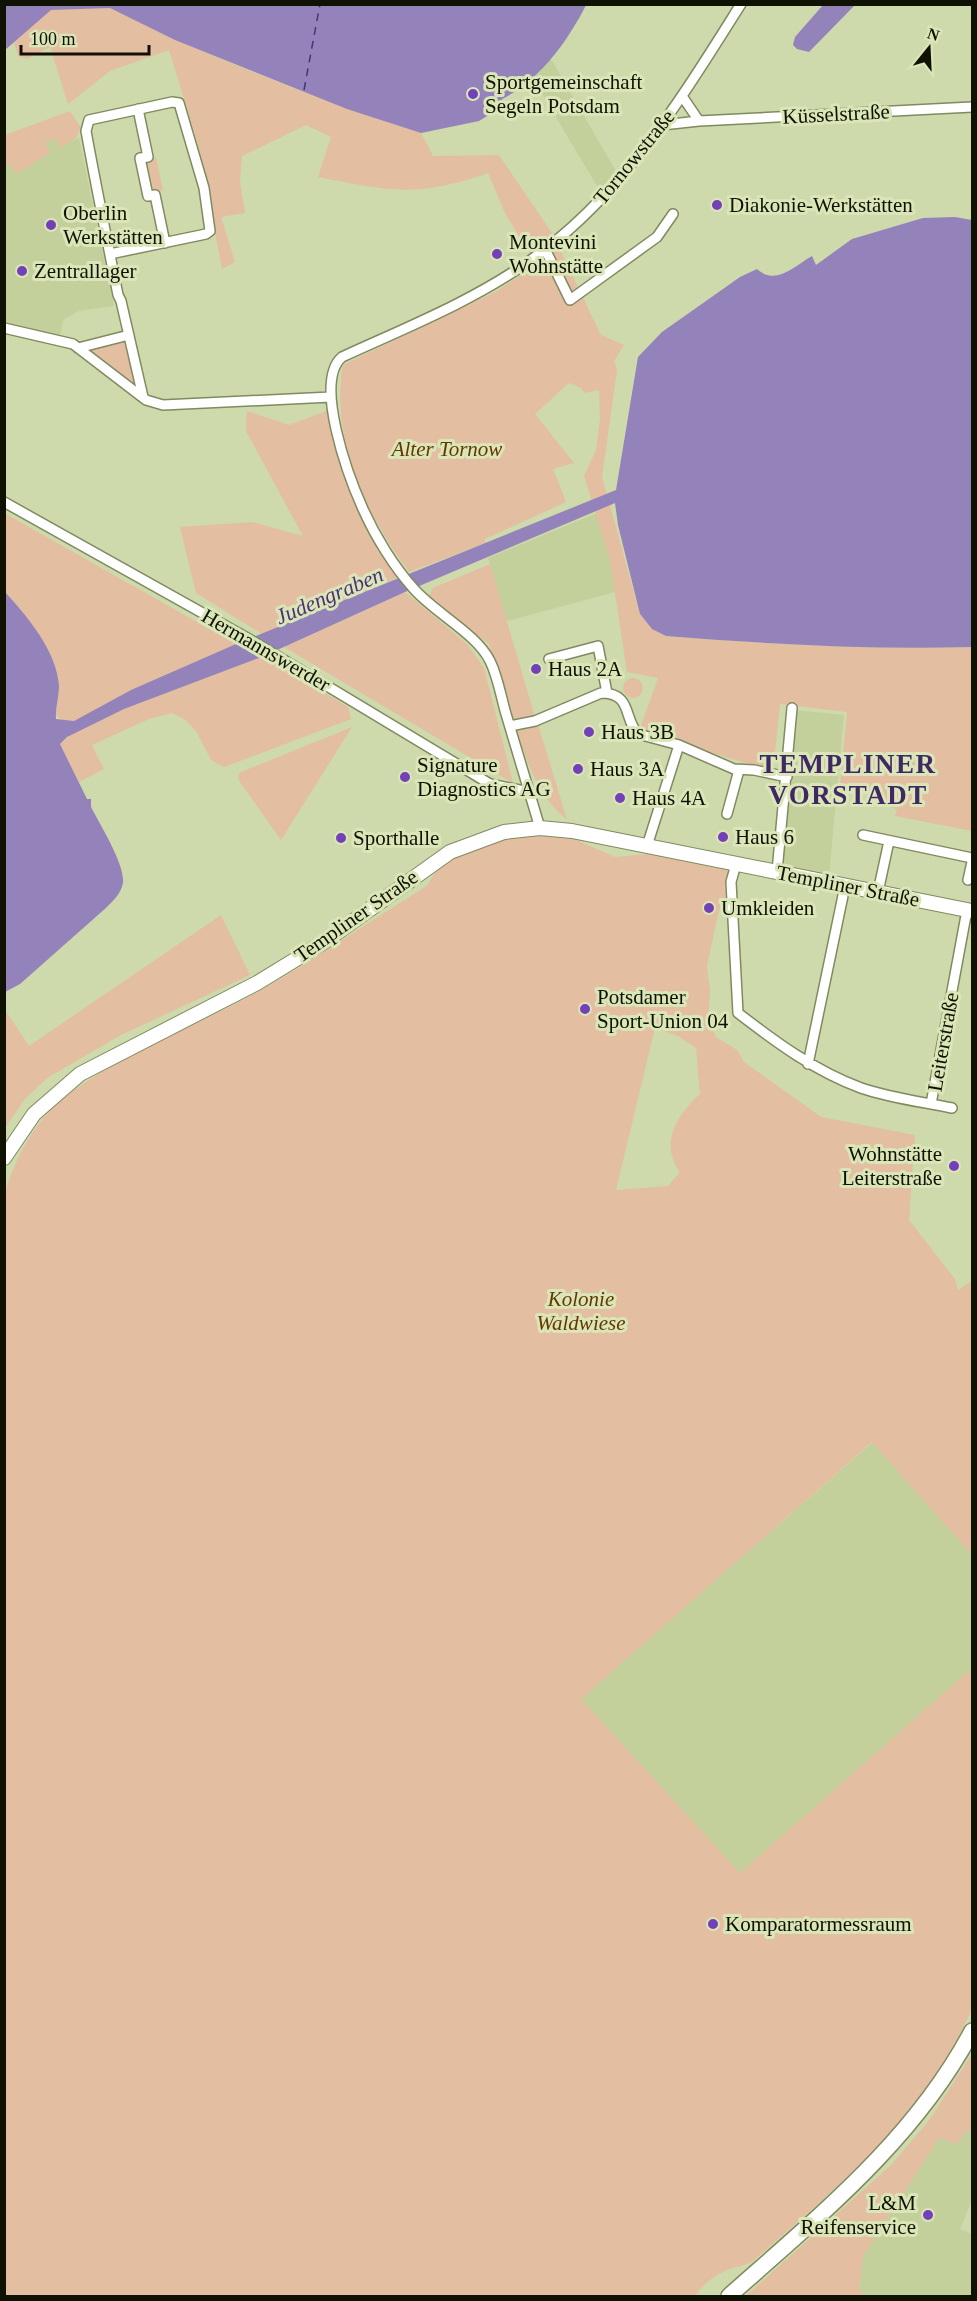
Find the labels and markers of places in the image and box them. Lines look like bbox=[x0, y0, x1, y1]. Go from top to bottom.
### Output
place label: Sportgemeinschaft Segeln Potsdam bbox=[485, 70, 643, 118]
marker: Sportgemeinschaft Segeln Potsdam bbox=[466, 87, 480, 101]
place label: Diakonie-Werkstätten bbox=[729, 193, 913, 217]
marker: Diakonie-Werkstätten bbox=[710, 198, 724, 212]
place label: Oberlin Werkstätten bbox=[63, 201, 163, 249]
marker: Oberlin Werkstätten bbox=[44, 218, 58, 232]
place label: Montevini Wohnstätte bbox=[509, 230, 603, 278]
marker: Montevini Wohnstätte bbox=[490, 247, 504, 261]
place label: Zentrallager bbox=[34, 259, 137, 283]
marker: Zentrallager bbox=[15, 264, 29, 278]
place label: Haus 2A bbox=[548, 657, 623, 681]
marker: Haus 2A bbox=[529, 662, 543, 676]
place label: Haus 3B bbox=[601, 720, 674, 744]
marker: Haus 3B bbox=[582, 725, 596, 739]
place label: Signature Diagnostics AG bbox=[417, 753, 551, 801]
place label: Haus 3A bbox=[590, 757, 665, 781]
marker: Haus 3A bbox=[571, 762, 585, 776]
marker: Signature Diagnostics AG bbox=[398, 770, 412, 784]
place label: Haus 4A bbox=[632, 786, 707, 810]
marker: Haus 4A bbox=[613, 791, 627, 805]
place label: Haus 6 bbox=[735, 825, 794, 849]
place label: Sporthalle bbox=[353, 826, 439, 850]
marker: Haus 6 bbox=[716, 830, 730, 844]
marker: Sporthalle bbox=[334, 831, 348, 845]
place label: Umkleiden bbox=[721, 896, 815, 920]
marker: Umkleiden bbox=[702, 901, 716, 915]
place label: Potsdamer Sport-Union 04 bbox=[597, 985, 729, 1033]
marker: Potsdamer Sport-Union 04 bbox=[578, 1002, 592, 1016]
place label: Wohnstätte Leiterstraße bbox=[842, 1142, 942, 1190]
marker: Wohnstätte Leiterstraße bbox=[947, 1159, 961, 1173]
place label: Komparatormessraum bbox=[725, 1912, 912, 1936]
marker: Komparatormessraum bbox=[706, 1917, 720, 1931]
place label: L&M Reifenservice bbox=[801, 2191, 916, 2239]
marker: L&M Reifenservice bbox=[921, 2208, 935, 2222]

